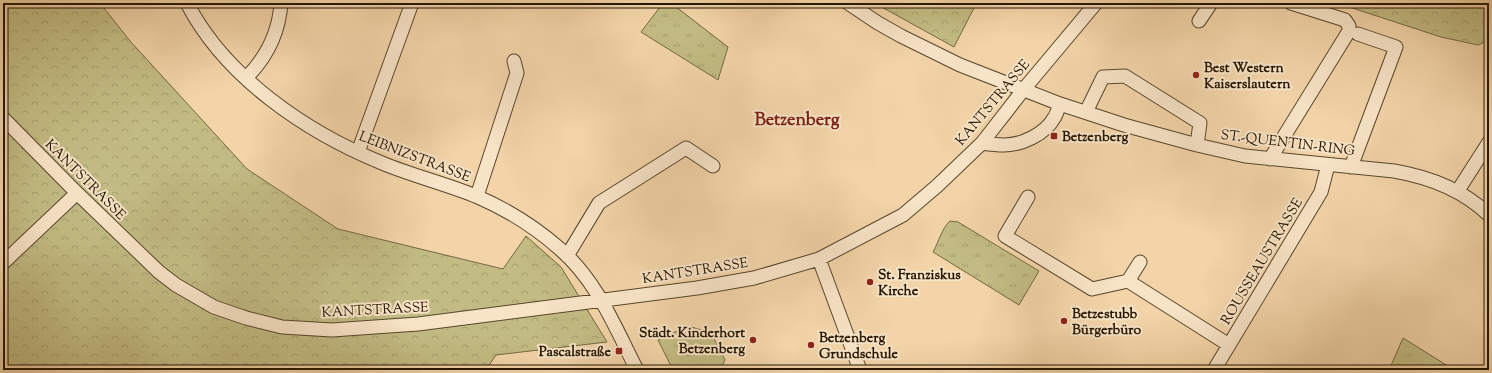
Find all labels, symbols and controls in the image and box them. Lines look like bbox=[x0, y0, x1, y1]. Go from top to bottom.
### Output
street label: KANTSTRASSE bbox=[951, 55, 1036, 151]
place label: Best Western Kaiserslautern bbox=[1204, 59, 1291, 95]
marker: Best Western Kaiserslautern bbox=[1191, 70, 1201, 80]
district label: Betzenberg bbox=[754, 108, 840, 134]
street label: ST.-QUENTIN-RING bbox=[1219, 126, 1357, 162]
street label: LEIBNIZSTRASSE bbox=[355, 127, 474, 189]
place label: Betzenberg bbox=[1062, 128, 1128, 148]
marker: Betzenberg bbox=[1049, 131, 1059, 141]
street label: KANTSTRASSE bbox=[40, 135, 130, 226]
street label: ROUSSEAUSTRASSE bbox=[1217, 194, 1309, 329]
street label: KANTSTRASSE bbox=[641, 254, 750, 290]
place label: St. Franziskus Kirche bbox=[878, 266, 961, 302]
marker: St. Franziskus Kirche bbox=[865, 277, 875, 287]
street label: KANTSTRASSE bbox=[321, 298, 430, 324]
place label: Betzestubb Bürgerbüro bbox=[1072, 305, 1142, 341]
marker: Betzestubb Bürgerbüro bbox=[1059, 316, 1069, 326]
place label: Städt. Kinderhort Betzenberg bbox=[639, 324, 745, 360]
place label: Betzenberg Grundschule bbox=[819, 329, 898, 365]
marker: Städt. Kinderhort Betzenberg bbox=[748, 335, 758, 345]
marker: Betzenberg Grundschule bbox=[806, 340, 816, 350]
place label: Pascalstraße bbox=[539, 343, 611, 363]
marker: Pascalstraße bbox=[614, 346, 624, 356]

